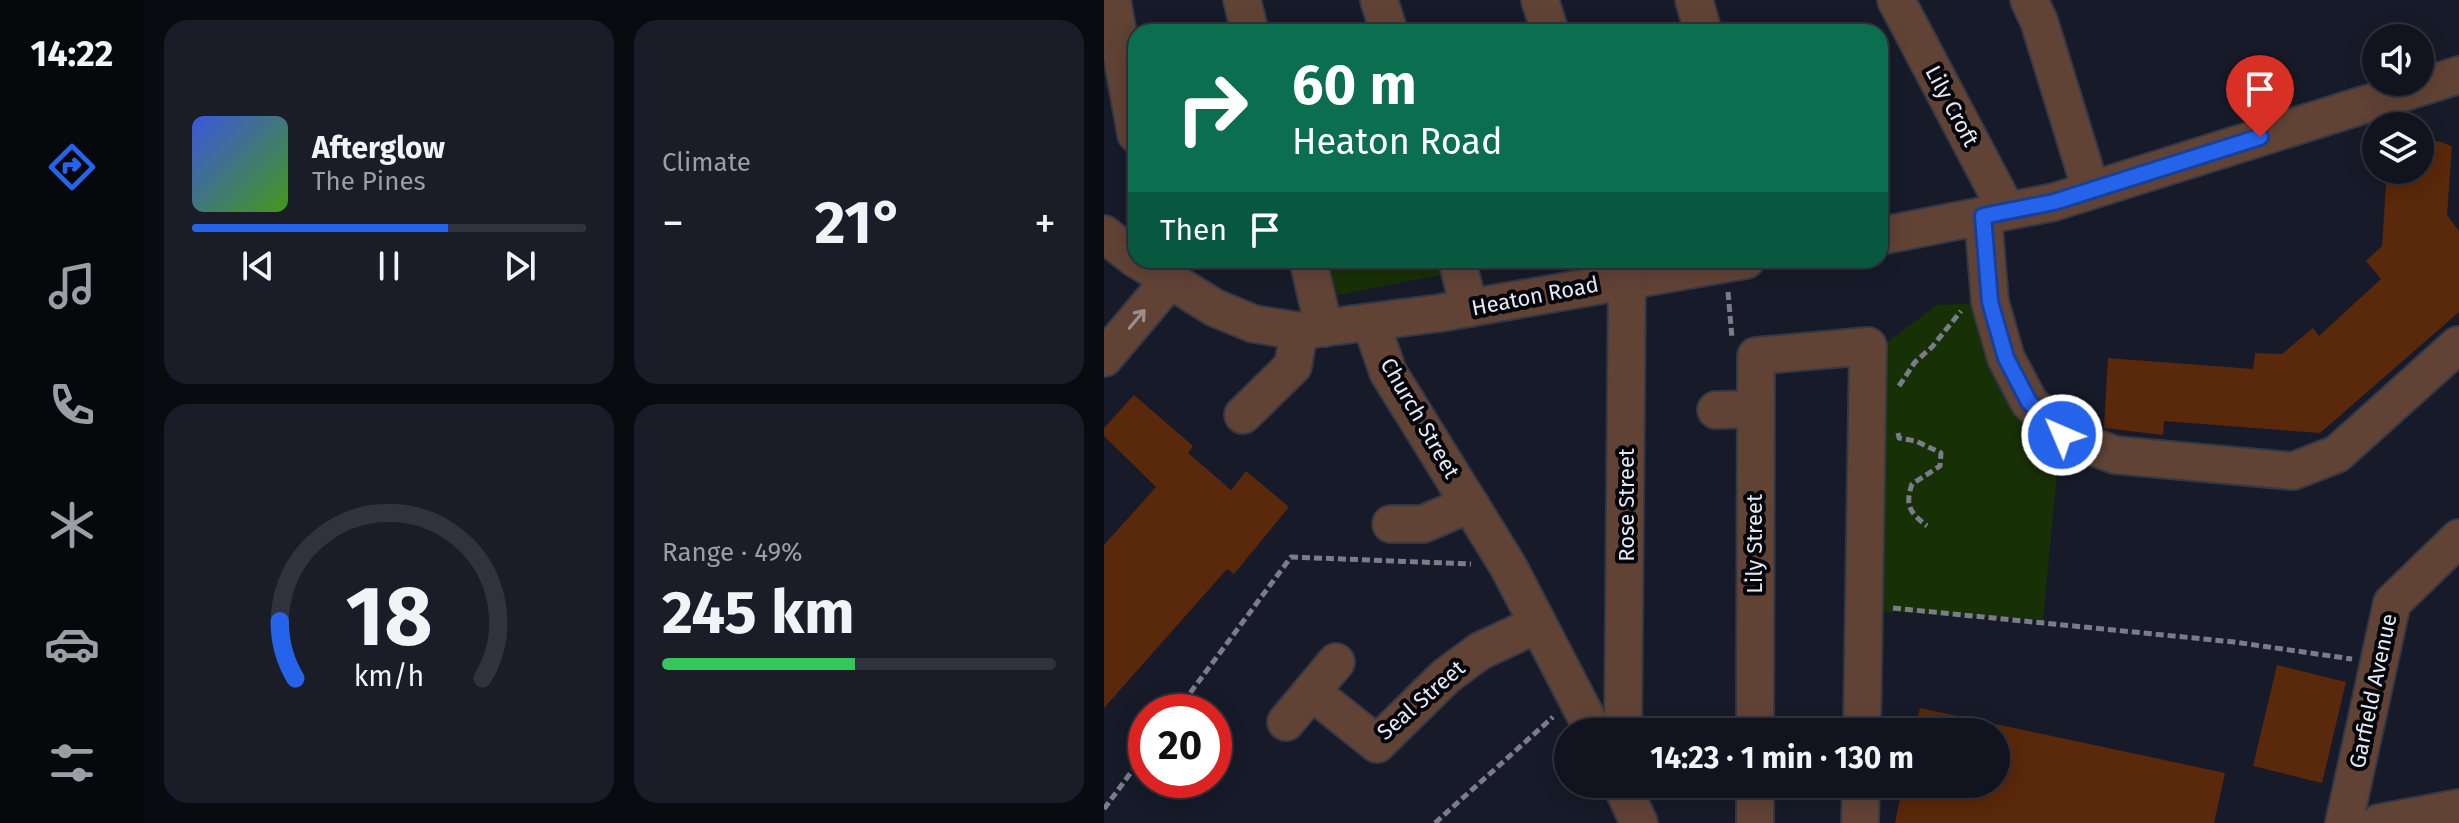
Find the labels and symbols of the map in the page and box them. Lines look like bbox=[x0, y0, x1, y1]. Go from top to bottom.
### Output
pin bbox=[2226, 55, 2294, 137]
street label: Lily Croft bbox=[1919, 61, 1985, 151]
street label: Heaton Road bbox=[1469, 270, 1601, 322]
one-way arrow bbox=[1128, 310, 1146, 330]
street label: Church Street bbox=[1375, 353, 1465, 483]
position arrow bbox=[2020, 393, 2104, 477]
street label: Rose Street bbox=[1613, 448, 1640, 562]
street label: Lily Street bbox=[1741, 494, 1768, 594]
street label: Garfield Avenue bbox=[2343, 611, 2403, 771]
street label: Seal Street bbox=[1372, 655, 1470, 745]
speed limit sign: 20 bbox=[1128, 694, 1232, 798]

